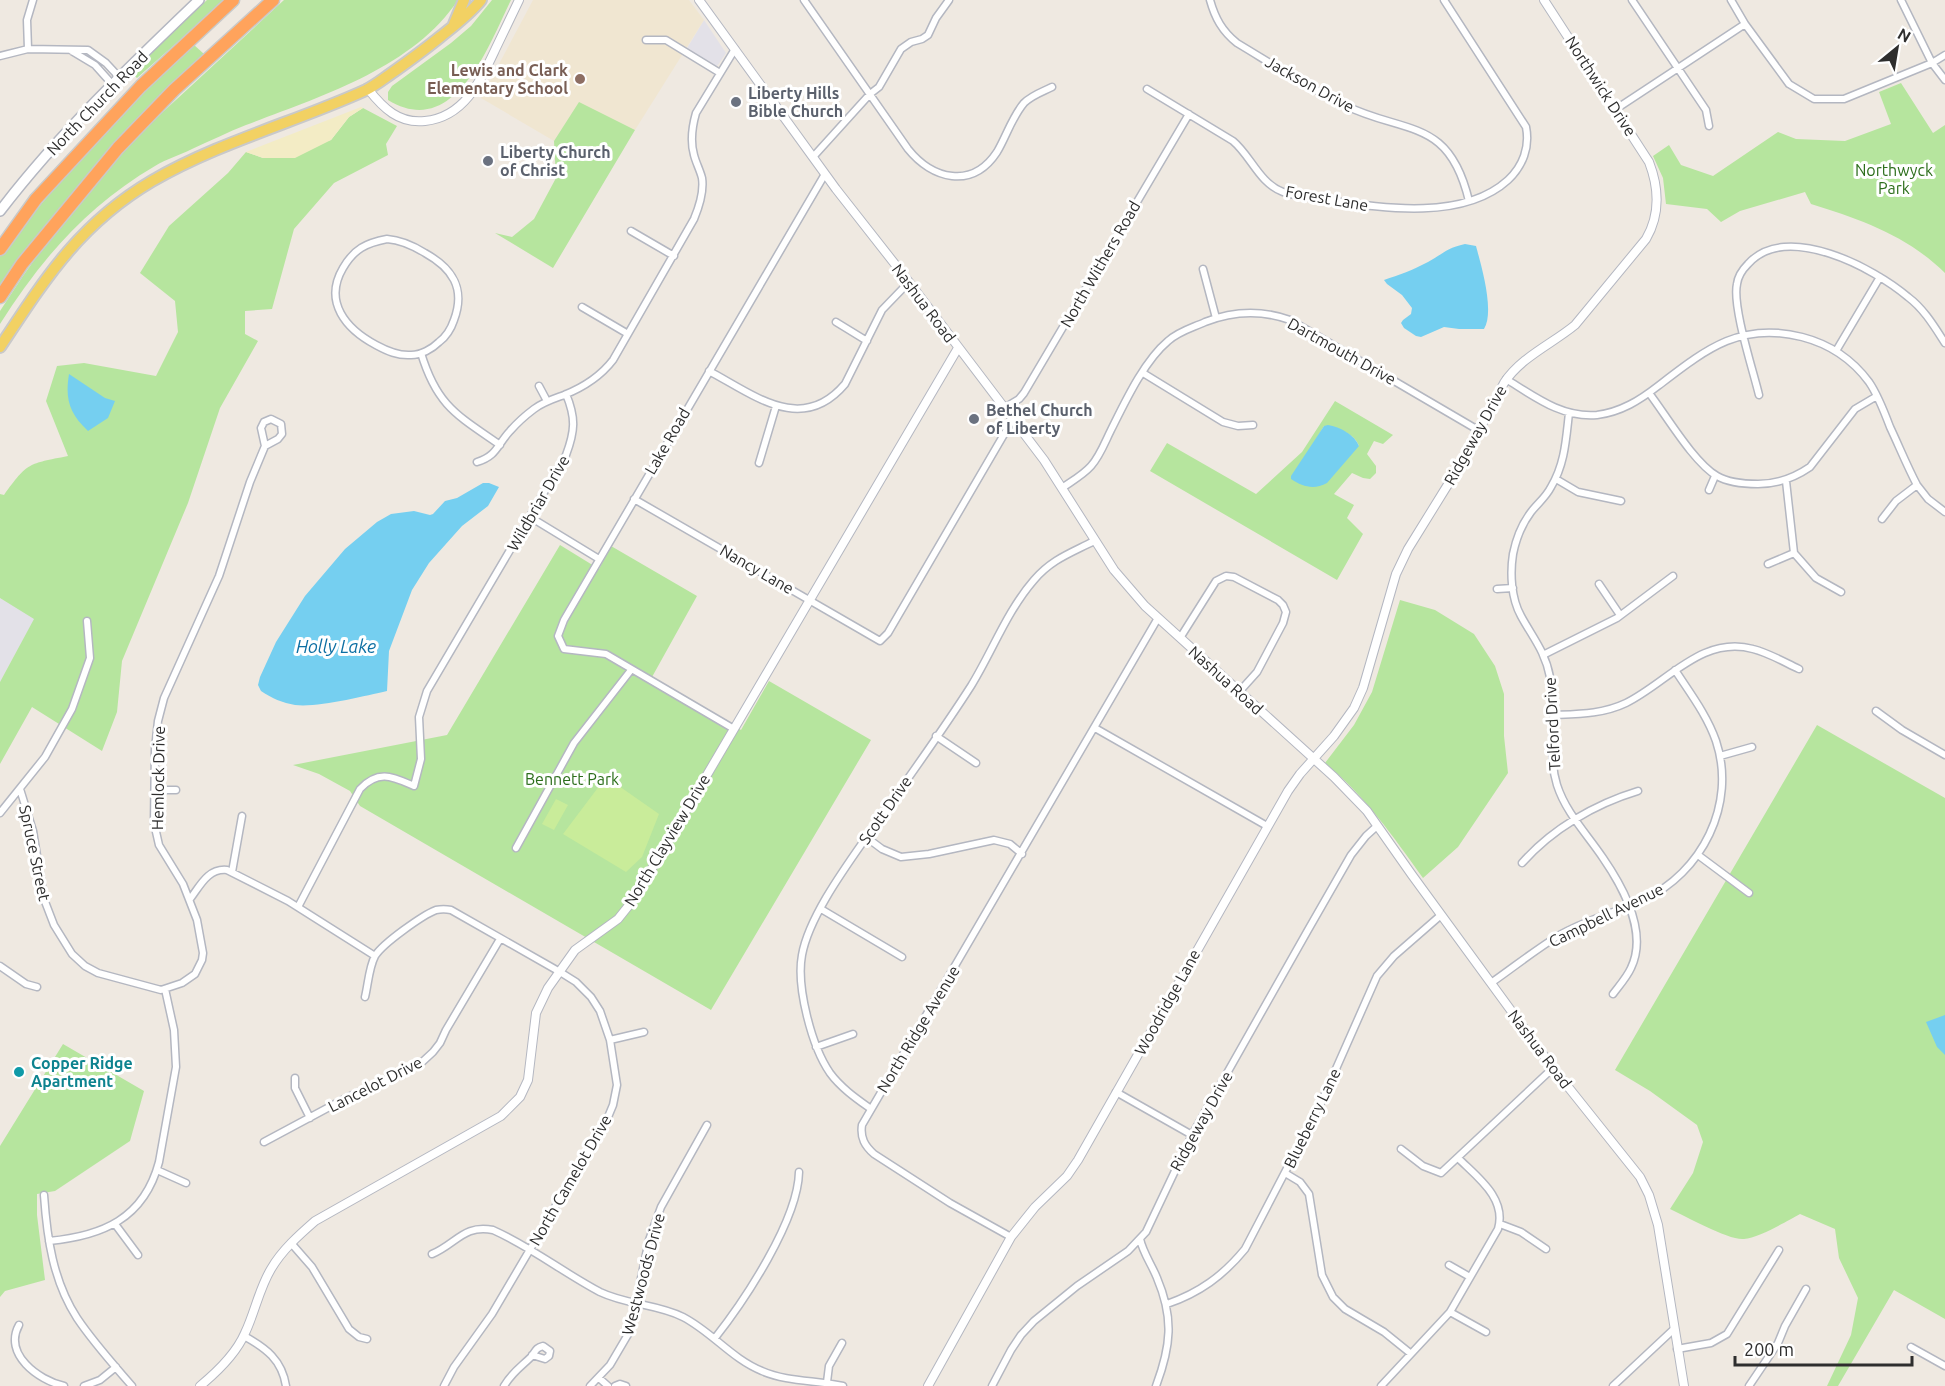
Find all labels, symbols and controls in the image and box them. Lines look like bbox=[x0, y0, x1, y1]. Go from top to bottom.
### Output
north arrow bbox=[1867, 18, 1927, 78]
text: N bbox=[1895, 24, 1914, 46]
street label: Northwick Drive bbox=[1562, 33, 1640, 139]
street label: North Church Road bbox=[43, 47, 151, 159]
street label: Jackson Drive bbox=[1263, 52, 1357, 116]
place label: Lewis and Clark Elementary School bbox=[427, 61, 568, 97]
marker: Lewis and Clark Elementary School bbox=[573, 72, 587, 86]
place label: Liberty Hills Bible Church bbox=[748, 84, 843, 120]
marker: Liberty Hills Bible Church bbox=[729, 95, 743, 109]
place label: Liberty Church of Christ bbox=[500, 143, 611, 179]
marker: Liberty Church of Christ bbox=[481, 154, 495, 168]
park label: Northwyck Park bbox=[1855, 161, 1933, 197]
street label: Forest Lane bbox=[1284, 182, 1370, 214]
street label: North Withers Road bbox=[1057, 198, 1143, 330]
street label: Nashua Road bbox=[889, 260, 959, 346]
street label: Dartmouth Drive bbox=[1285, 314, 1399, 388]
street label: Ridgeway Drive bbox=[1440, 382, 1510, 488]
place label: Bethel Church of Liberty bbox=[986, 401, 1093, 437]
street label: Lake Road bbox=[641, 405, 693, 477]
marker: Bethel Church of Liberty bbox=[967, 412, 981, 426]
street label: Wildbriar Drive bbox=[503, 452, 573, 554]
street label: Nancy Lane bbox=[717, 541, 797, 597]
water label: Holly Lake bbox=[296, 636, 376, 656]
street label: Nashua Road bbox=[1185, 642, 1267, 718]
street label: Telford Drive bbox=[1541, 677, 1563, 771]
street label: Hemlock Drive bbox=[148, 726, 168, 830]
park label: Bennett Park bbox=[525, 770, 619, 788]
street label: North Clayview Drive bbox=[621, 771, 713, 909]
street label: Scott Drive bbox=[855, 772, 915, 848]
street label: Spruce Street bbox=[16, 803, 54, 903]
street label: Campbell Avenue bbox=[1546, 879, 1666, 951]
street label: Woodridge Lane bbox=[1131, 946, 1203, 1058]
street label: North Ridge Avenue bbox=[873, 962, 963, 1096]
street label: Nashua Road bbox=[1505, 1006, 1575, 1092]
street label: Lancelot Drive bbox=[325, 1053, 425, 1115]
place label: Copper Ridge Apartment bbox=[31, 1054, 133, 1090]
marker: Copper Ridge Apartment bbox=[12, 1065, 26, 1079]
street label: Blueberry Lane bbox=[1280, 1065, 1344, 1171]
street label: Ridgeway Drive bbox=[1166, 1068, 1236, 1174]
street label: North Camelot Drive bbox=[525, 1111, 615, 1249]
street label: Westwoods Drive bbox=[618, 1211, 668, 1337]
scale bar bbox=[1735, 1329, 1912, 1367]
text: 200 m bbox=[1744, 1339, 1794, 1359]

